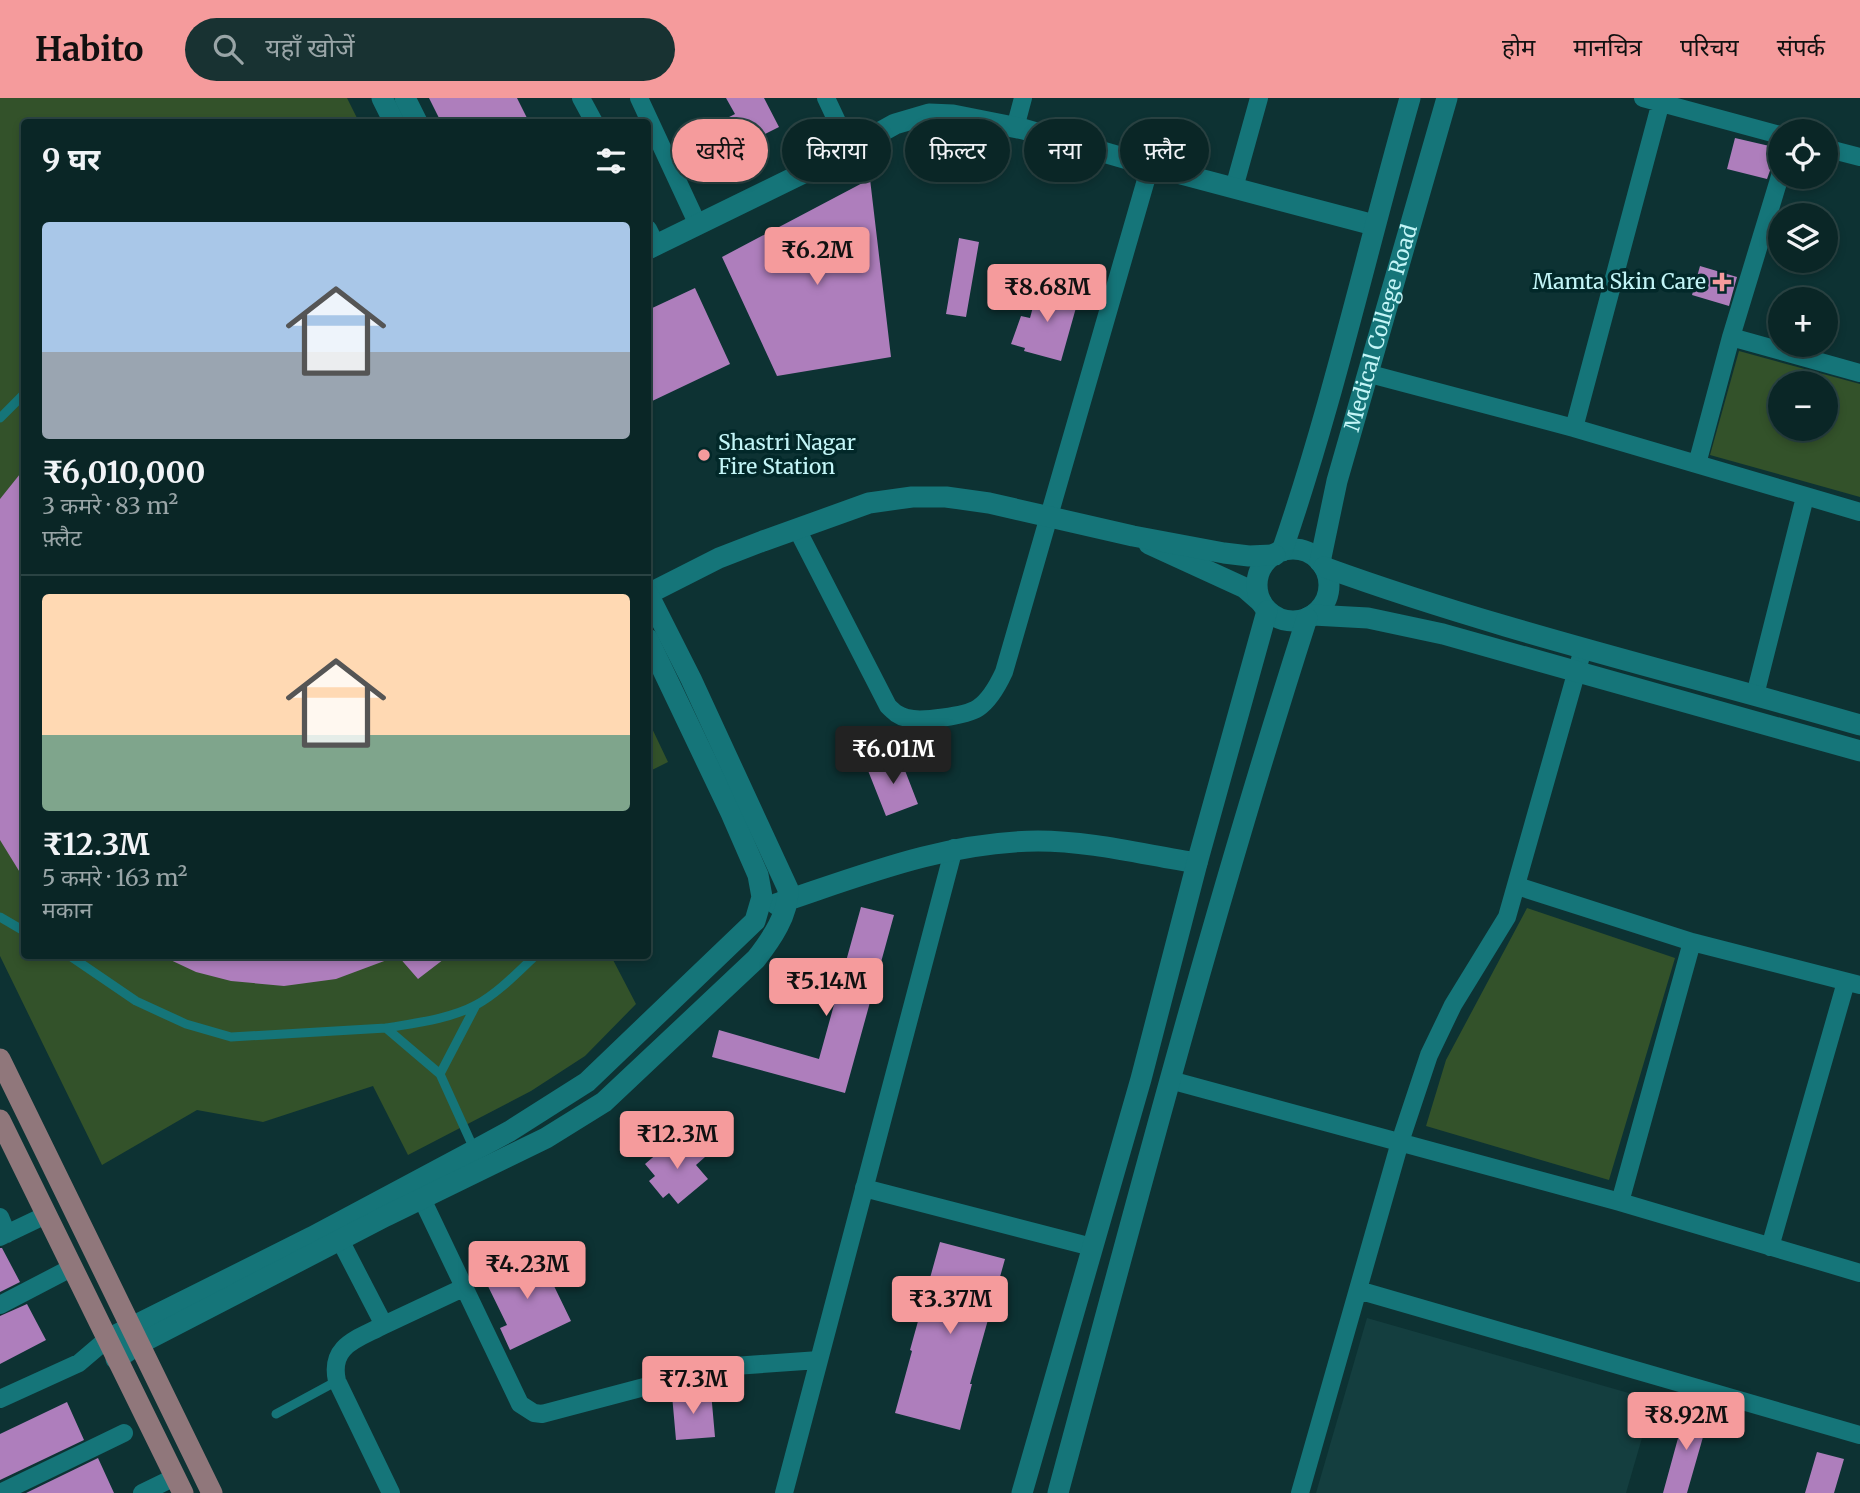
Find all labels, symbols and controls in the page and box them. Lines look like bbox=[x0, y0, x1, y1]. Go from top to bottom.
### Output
search box bbox=[185, 18, 675, 81]
text: Habito bbox=[35, 29, 143, 70]
icon: search bbox=[209, 30, 247, 68]
text: यहाँ खोजें bbox=[265, 31, 354, 64]
text: होम bbox=[1502, 32, 1535, 63]
text: मानचित्र bbox=[1573, 32, 1642, 63]
text: परिचय bbox=[1680, 32, 1739, 63]
text: संपर्क bbox=[1777, 32, 1825, 63]
chip: खरीदें bbox=[672, 119, 768, 182]
chip: किराया bbox=[782, 119, 891, 182]
chip: फ़िल्टर bbox=[905, 119, 1010, 182]
chip: नया bbox=[1024, 119, 1106, 182]
chip: फ़्लैट bbox=[1120, 119, 1209, 182]
map controls bbox=[1768, 119, 1838, 441]
button: locate bbox=[1768, 119, 1838, 189]
text: 9 घर bbox=[42, 140, 100, 178]
icon: filters bbox=[592, 142, 630, 180]
button: layers bbox=[1768, 203, 1838, 273]
street label: Medical College Road bbox=[1338, 221, 1423, 434]
pin: ₹6.2M bbox=[768, 228, 866, 287]
text: ₹6.2M bbox=[781, 235, 853, 264]
pin: ₹8.68M bbox=[990, 264, 1104, 324]
icon: home bbox=[273, 268, 399, 394]
place label: Mamta Skin Care bbox=[1532, 268, 1706, 295]
text: ₹8.68M bbox=[1003, 272, 1091, 301]
marker: Mamta Skin Care bbox=[1712, 272, 1732, 292]
button: + bbox=[1768, 287, 1838, 357]
button: − bbox=[1768, 371, 1838, 441]
place label: Shastri Nagar Fire Station bbox=[718, 429, 856, 480]
marker: Shastri Nagar Fire Station bbox=[696, 447, 712, 463]
text: ₹6,010,000 bbox=[42, 453, 205, 491]
text: 3 कमरे · 83 m² bbox=[42, 491, 178, 520]
text: फ़्लैट bbox=[42, 523, 82, 552]
icon: home bbox=[273, 640, 399, 766]
pin: ₹6.01M bbox=[836, 726, 950, 786]
text: ₹6.01M bbox=[851, 734, 935, 763]
text: ₹12.3M bbox=[42, 825, 150, 863]
text: 5 कमरे · 163 m² bbox=[42, 863, 187, 892]
text: मकान bbox=[42, 895, 92, 924]
pin: ₹5.14M bbox=[769, 958, 883, 1018]
text: ₹5.14M bbox=[785, 966, 867, 995]
pin: ₹12.3M bbox=[620, 1112, 734, 1171]
text: ₹12.3M bbox=[636, 1119, 718, 1148]
pin: ₹4.23M bbox=[470, 1242, 584, 1301]
text: ₹4.23M bbox=[485, 1249, 569, 1278]
pin: ₹3.37M bbox=[893, 1276, 1007, 1336]
text: ₹3.37M bbox=[908, 1284, 992, 1313]
pin: ₹7.3M bbox=[644, 1356, 742, 1416]
text: ₹7.3M bbox=[658, 1364, 728, 1393]
pin: ₹8.92M bbox=[1629, 1392, 1743, 1452]
text: ₹8.92M bbox=[1644, 1400, 1728, 1429]

